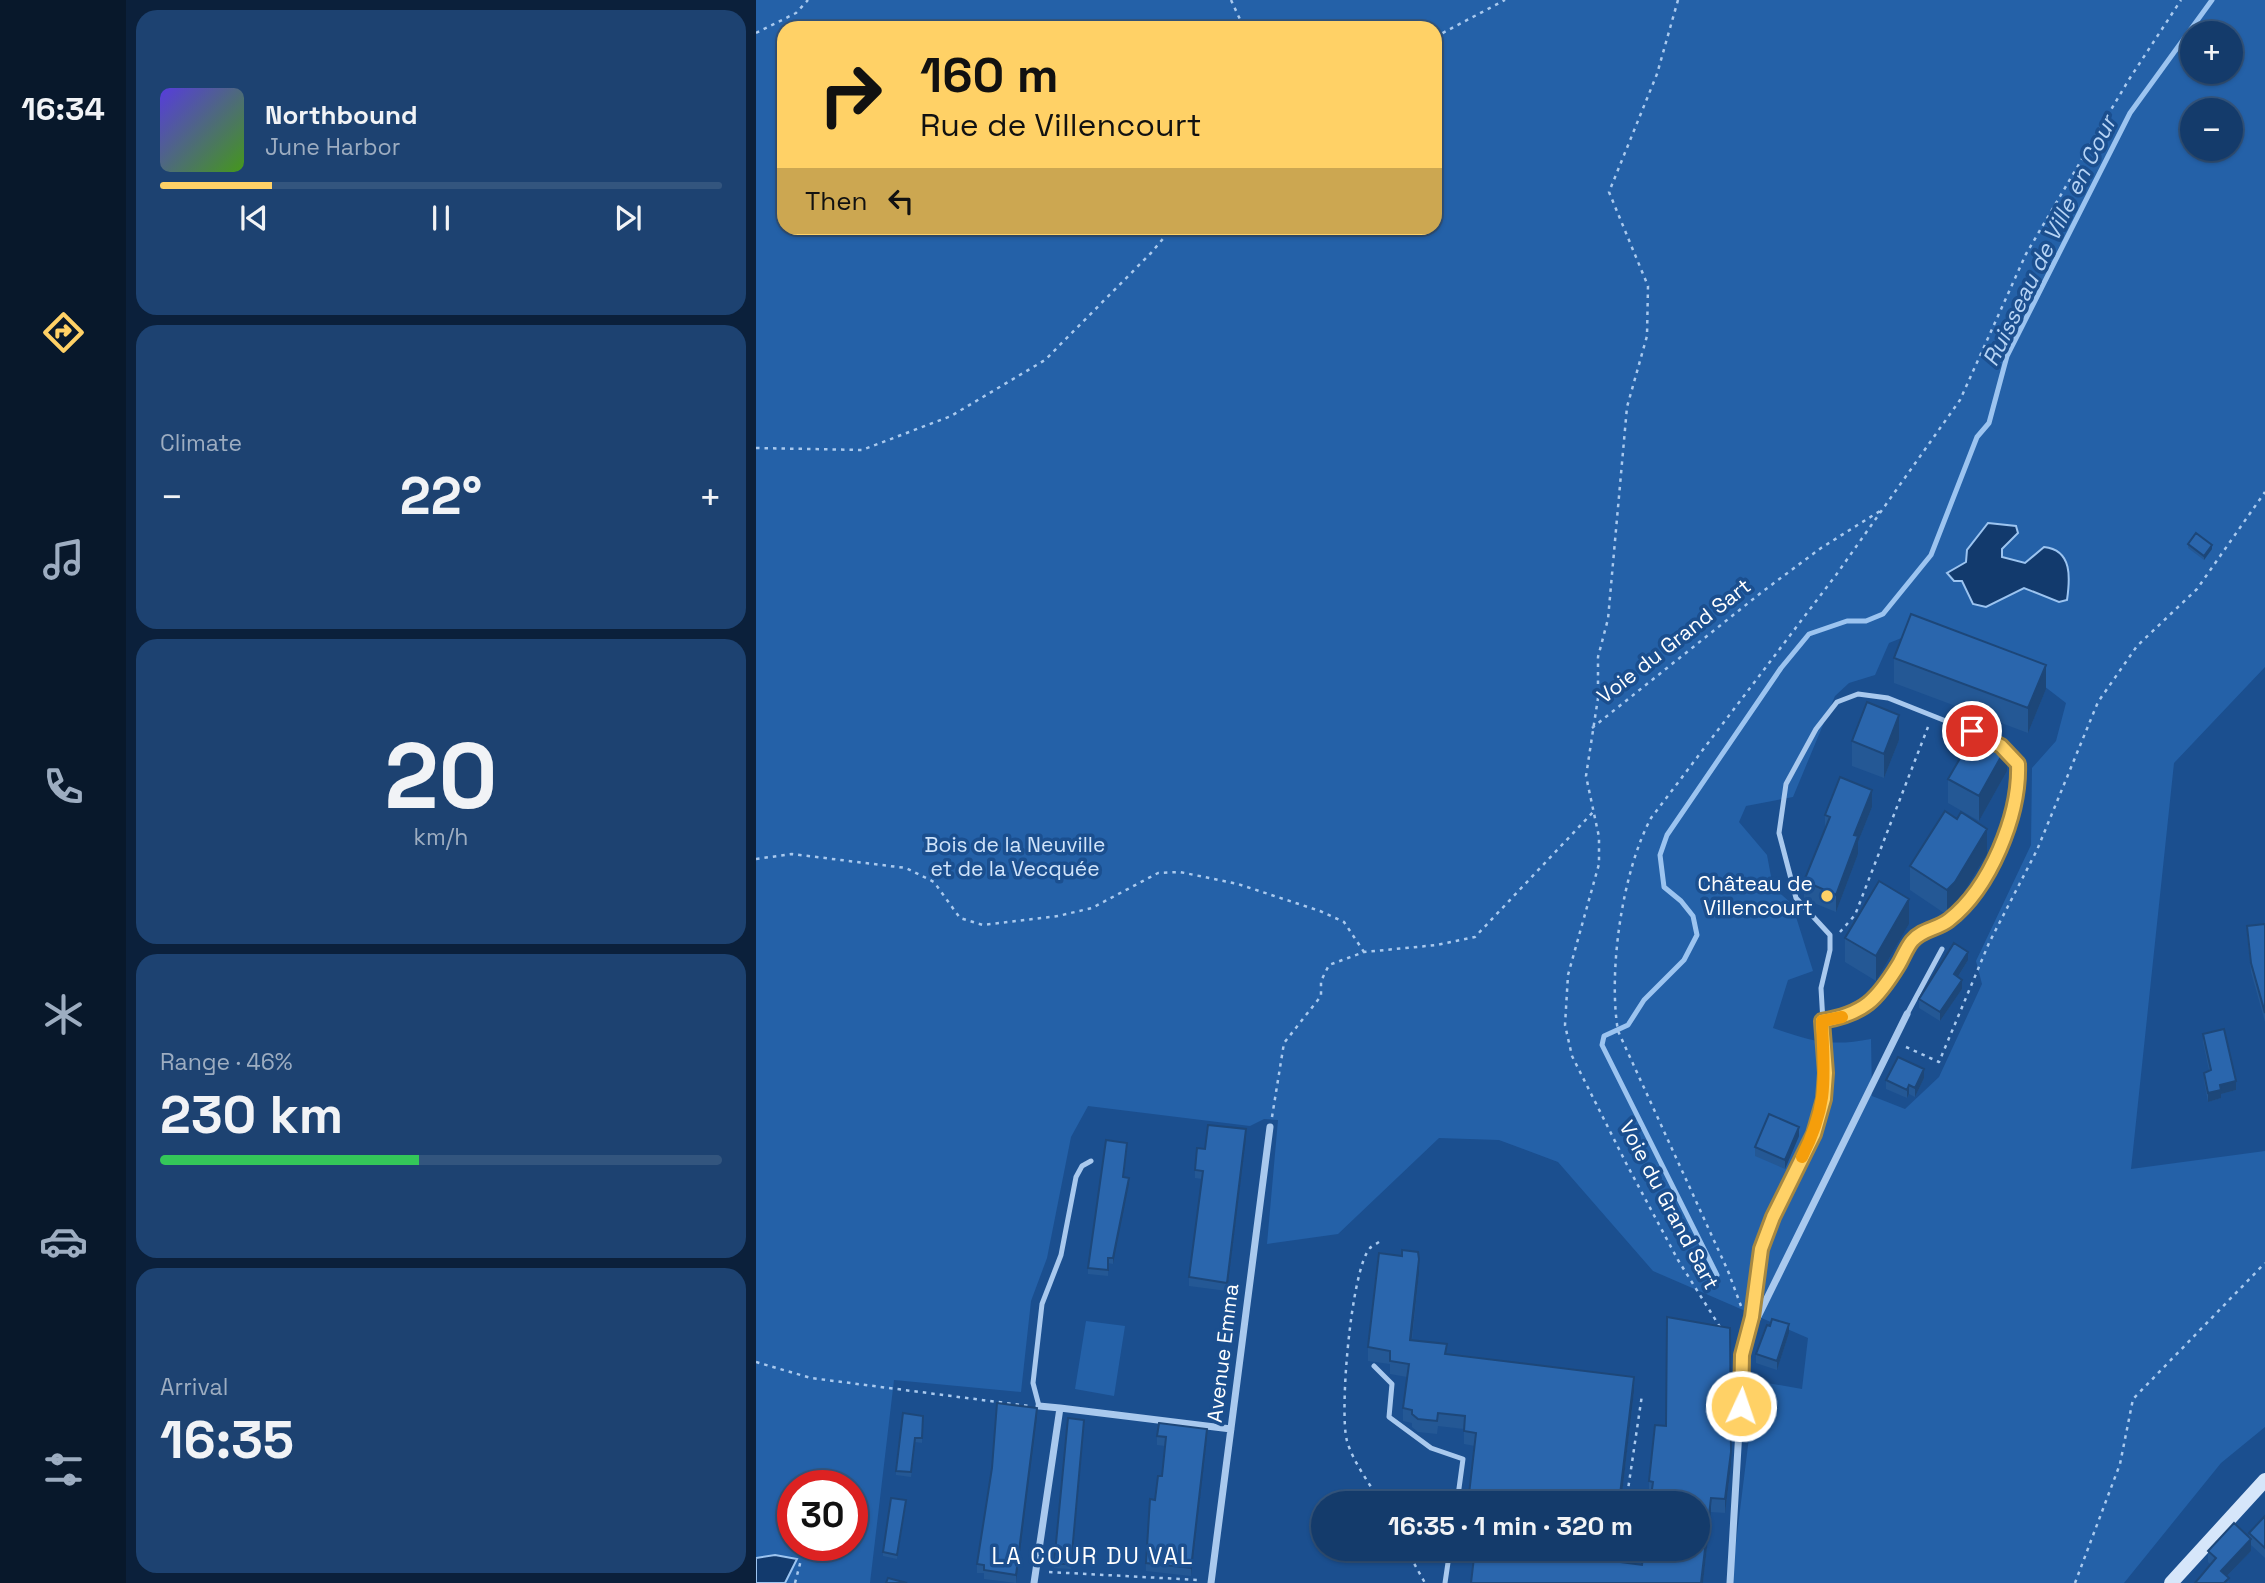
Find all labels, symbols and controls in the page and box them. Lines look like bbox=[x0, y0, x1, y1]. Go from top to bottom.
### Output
map controls bbox=[2180, 21, 2243, 161]
button: + bbox=[2180, 21, 2243, 84]
text: 160 m bbox=[920, 44, 1058, 106]
icon: right bbox=[805, 49, 896, 140]
text: 16:34 bbox=[21, 89, 105, 129]
text: Northbound bbox=[265, 98, 418, 132]
button: − bbox=[2180, 98, 2243, 161]
text: Rue de Villencourt bbox=[920, 105, 1201, 145]
water label: Ruisseau de Ville en Cour bbox=[1975, 109, 2124, 371]
text: June Harbor bbox=[265, 132, 400, 162]
icon: left bbox=[882, 182, 920, 220]
text: Then bbox=[805, 184, 868, 218]
icon: previous bbox=[235, 199, 273, 237]
icon: pause bbox=[422, 199, 460, 237]
icon: next bbox=[609, 199, 647, 237]
icon: directions bbox=[39, 308, 88, 357]
text: Climate bbox=[160, 428, 242, 458]
text: 22° bbox=[400, 463, 482, 529]
text: − bbox=[160, 473, 184, 521]
text: + bbox=[698, 473, 722, 521]
icon: music bbox=[39, 535, 88, 584]
street label: Voie du Grand Sart bbox=[1591, 572, 1756, 709]
pin bbox=[1942, 701, 2002, 761]
icon: arrive bbox=[1953, 712, 1991, 750]
text: 20 bbox=[384, 718, 498, 835]
icon: phone bbox=[39, 762, 88, 811]
text: km/h bbox=[414, 822, 468, 852]
park label: Bois de la Neuville et de la Vecquée bbox=[925, 831, 1105, 882]
place label: Château de Villencourt bbox=[1698, 870, 1813, 921]
marker: Château de Villencourt bbox=[1819, 888, 1835, 904]
icon: climate bbox=[39, 990, 88, 1039]
text: Range · 46% bbox=[160, 1047, 293, 1077]
text: 230 km bbox=[160, 1082, 343, 1148]
street label: Voie du Grand Sart bbox=[1613, 1116, 1725, 1294]
icon: car bbox=[39, 1217, 88, 1266]
street label: Avenue Emma bbox=[1201, 1282, 1244, 1424]
position arrow bbox=[1704, 1369, 1778, 1443]
text: Arrival bbox=[160, 1372, 228, 1402]
text: 16:35 bbox=[160, 1407, 294, 1473]
icon: filters bbox=[39, 1445, 88, 1494]
speed limit sign: 30 bbox=[777, 1470, 868, 1561]
text: 16:35 · 1 min · 320 m bbox=[1388, 1509, 1633, 1543]
district label: LA COUR DU VAL bbox=[992, 1541, 1194, 1571]

